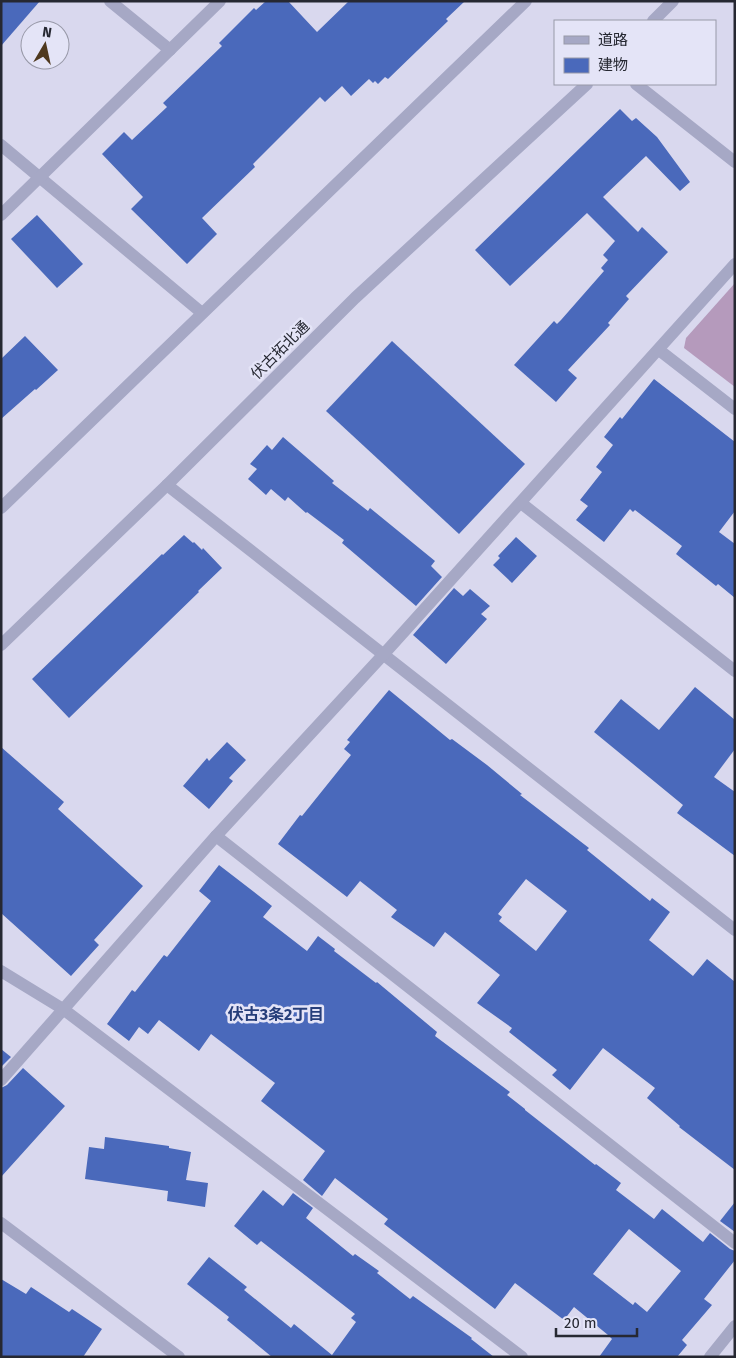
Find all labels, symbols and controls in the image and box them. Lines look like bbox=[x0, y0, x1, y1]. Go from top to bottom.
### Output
north arrow bbox=[20, 20, 70, 70]
legend bbox=[554, 20, 716, 85]
text: N bbox=[41, 24, 53, 42]
text: 道路 bbox=[598, 31, 628, 49]
text: 建物 bbox=[598, 56, 628, 74]
street label: 伏古拓北通 bbox=[247, 317, 313, 383]
district label: 伏古3条2丁目 bbox=[228, 1005, 324, 1024]
scale bar bbox=[556, 1306, 637, 1338]
text: 20 m bbox=[564, 1314, 597, 1332]

